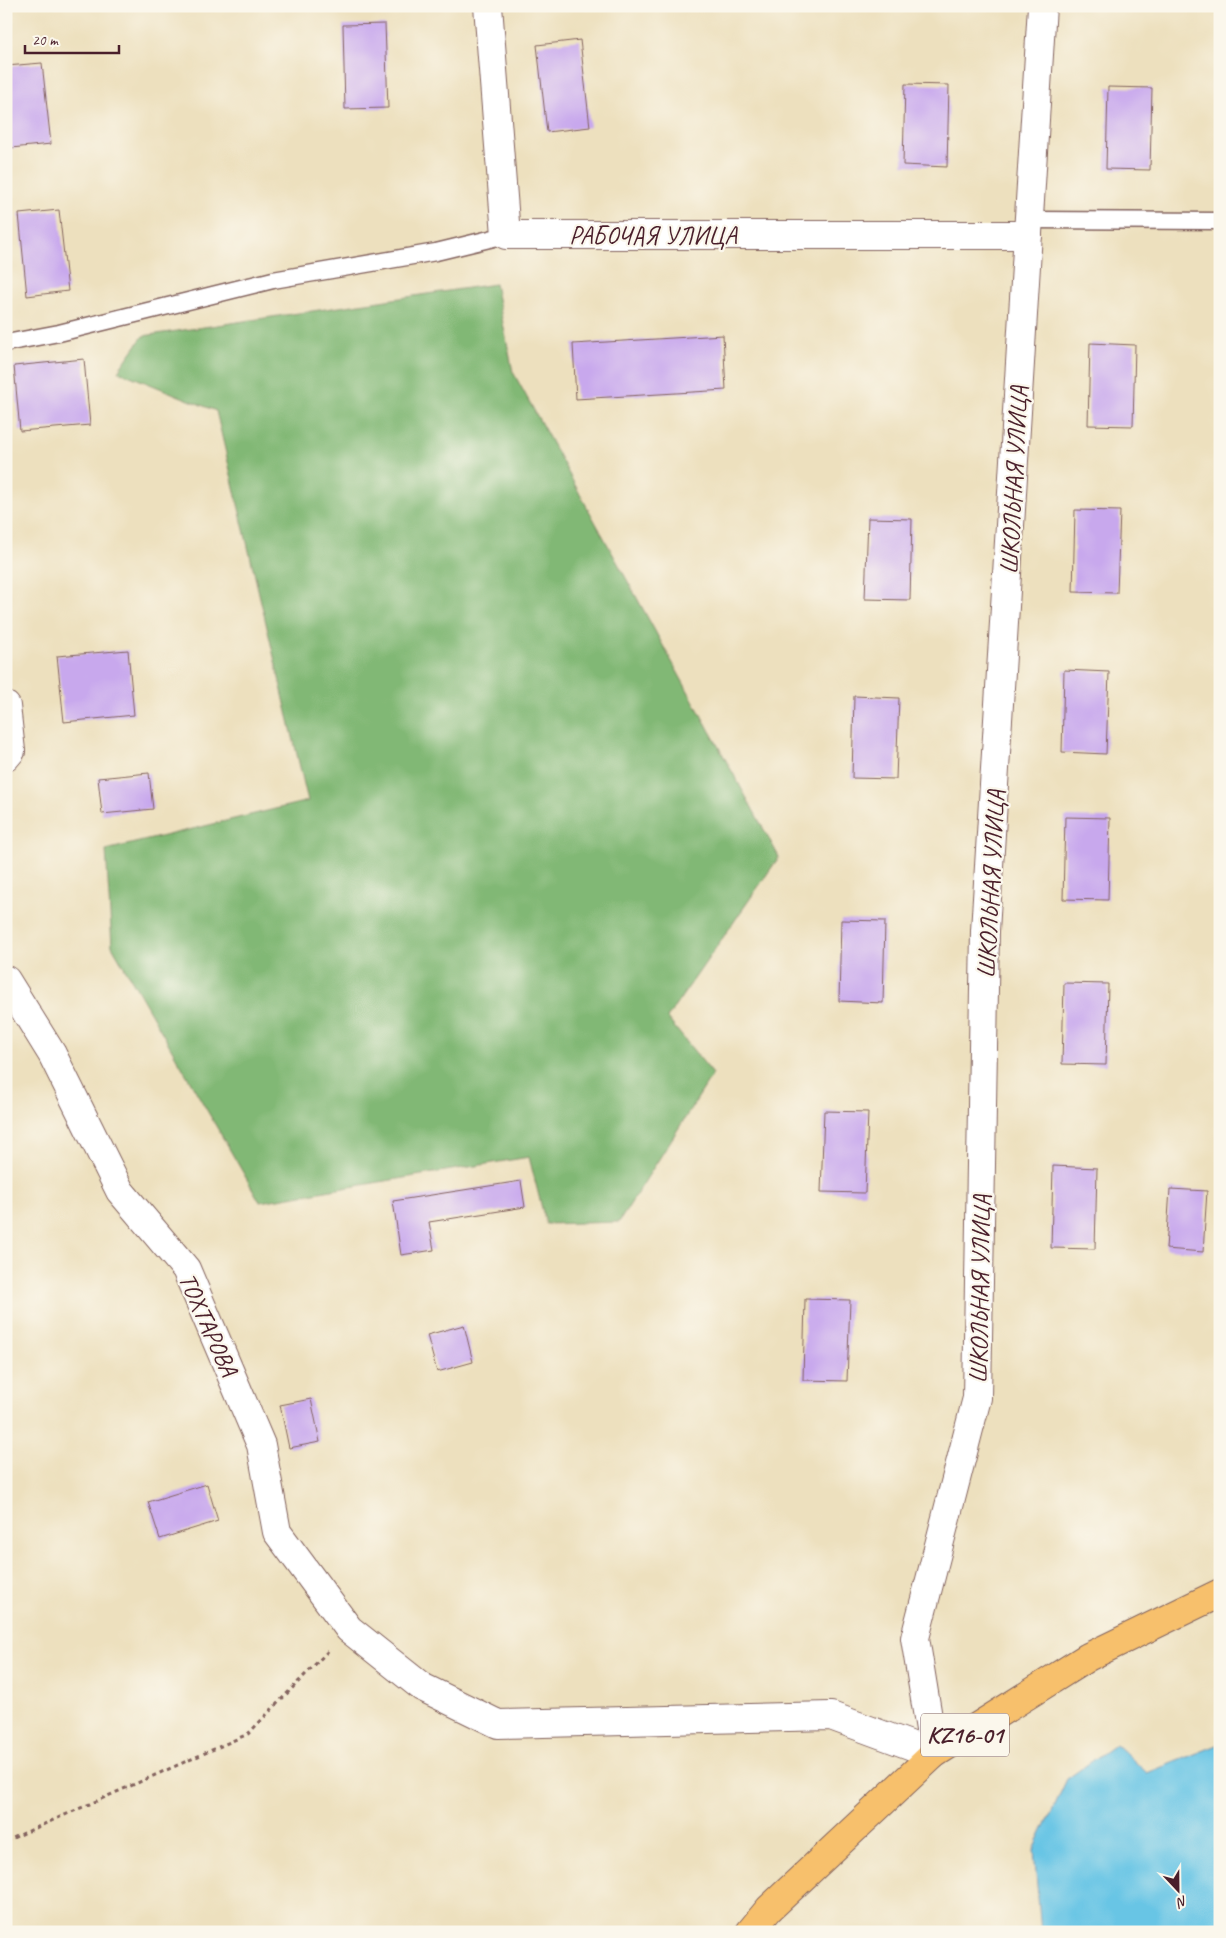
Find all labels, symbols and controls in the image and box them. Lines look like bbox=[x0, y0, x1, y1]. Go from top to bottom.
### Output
scale bar bbox=[25, 22, 119, 54]
text: 20 m bbox=[32, 31, 59, 50]
street label: РАБОЧАЯ УЛИЦА bbox=[569, 220, 738, 252]
street label: ШКОЛЬНАЯ УЛИЦА bbox=[993, 384, 1035, 575]
street label: ШКОЛЬНАЯ УЛИЦА bbox=[970, 788, 1012, 979]
street label: ШКОЛЬНАЯ УЛИЦА bbox=[962, 1194, 998, 1384]
street label: ТОХТАРОВА bbox=[171, 1268, 246, 1382]
road number: KZ16-01 bbox=[921, 1714, 1009, 1756]
north arrow bbox=[1154, 1866, 1204, 1916]
text: N bbox=[1173, 1892, 1190, 1912]

